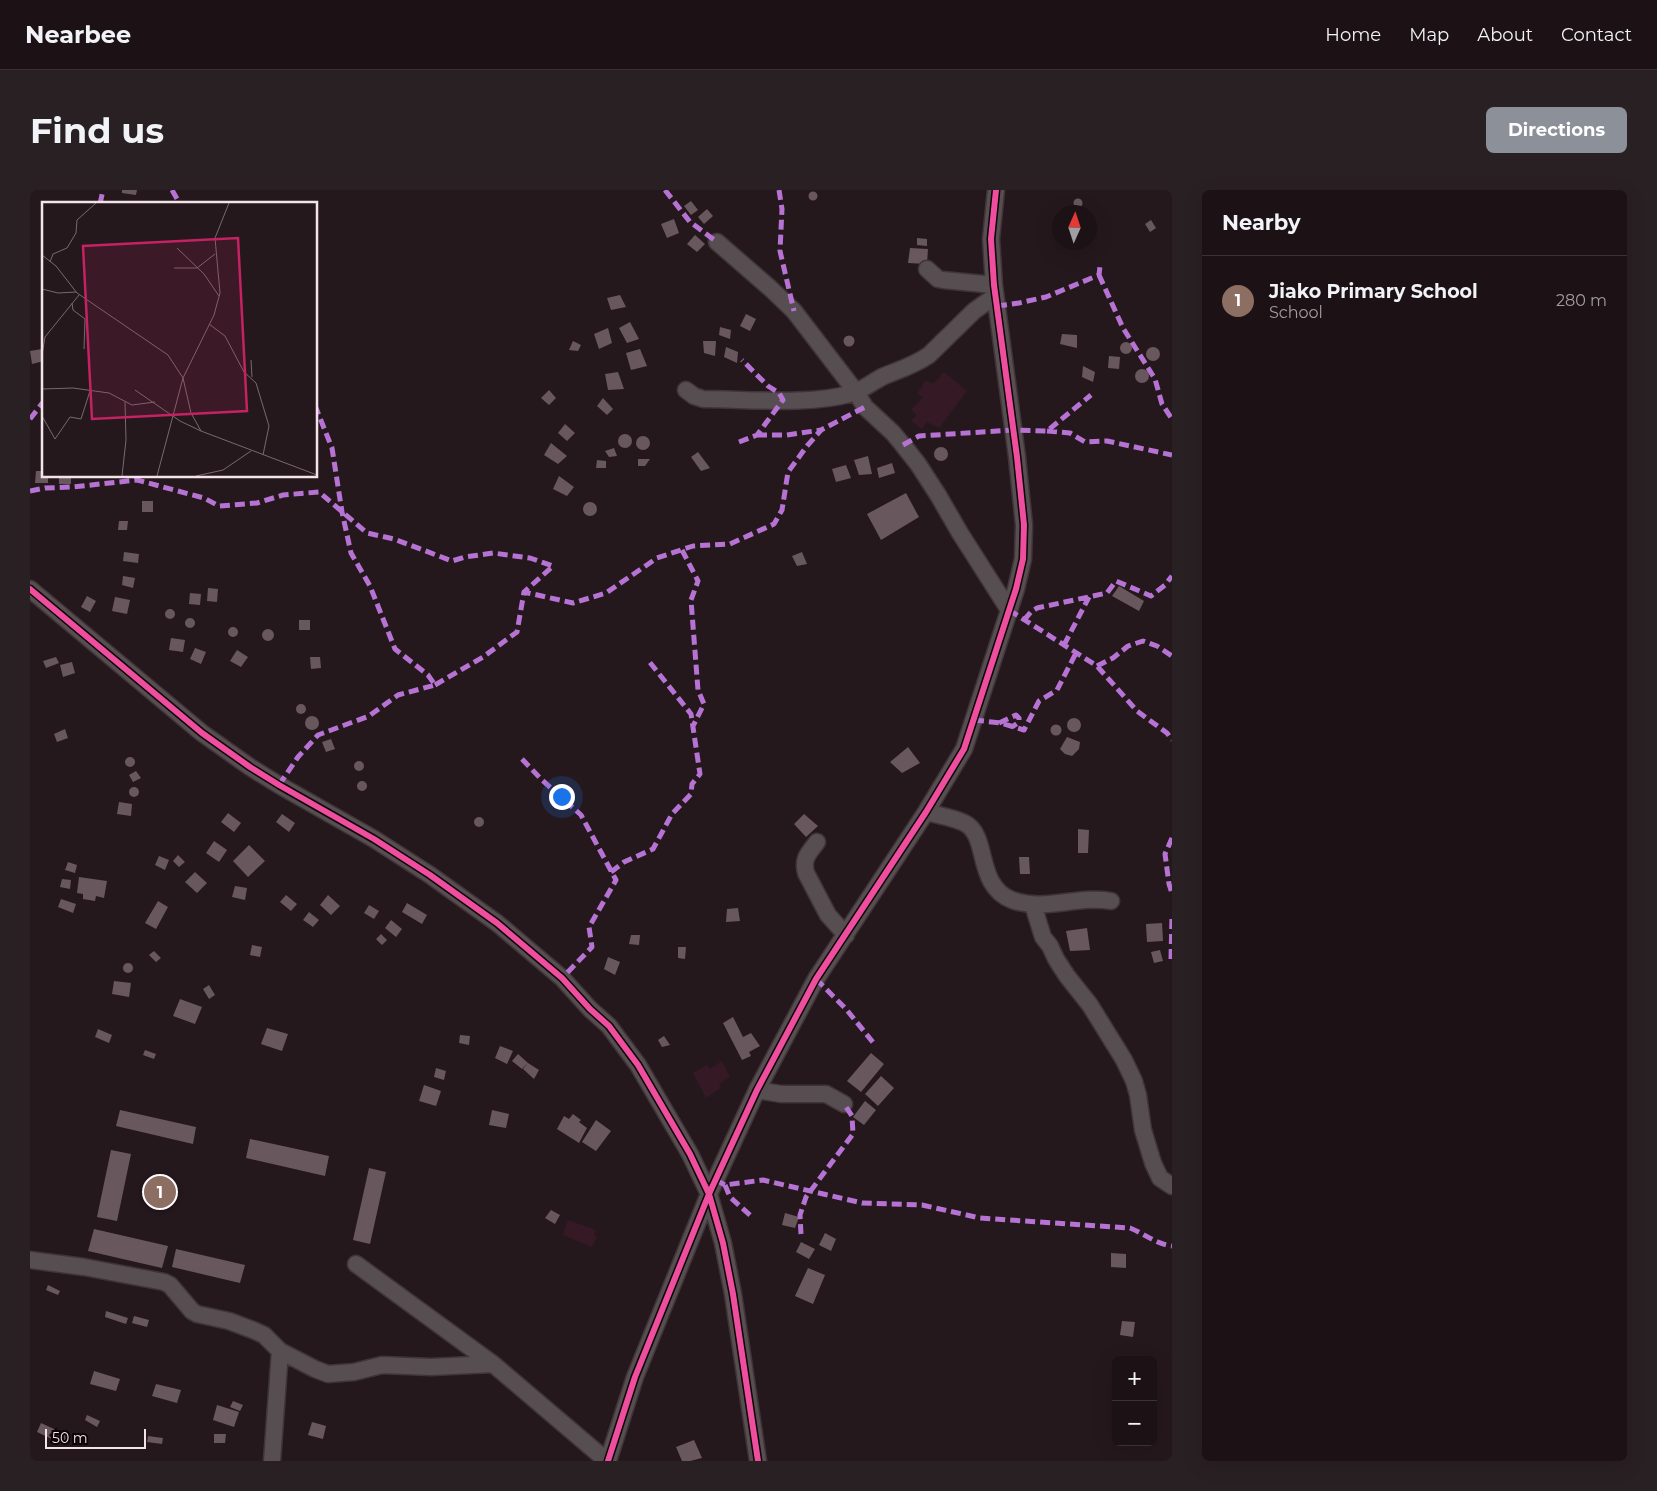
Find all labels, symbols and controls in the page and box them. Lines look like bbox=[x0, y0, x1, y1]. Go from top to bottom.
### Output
text: Nearbee bbox=[25, 20, 131, 49]
text: Home bbox=[1325, 24, 1381, 46]
text: Map bbox=[1409, 24, 1449, 46]
text: About bbox=[1477, 24, 1533, 46]
text: Contact bbox=[1561, 24, 1632, 46]
button: Directions bbox=[1486, 107, 1627, 153]
text: Find us bbox=[30, 109, 164, 152]
inset map bbox=[42, 202, 318, 478]
north arrow bbox=[1052, 205, 1097, 250]
text: Nearby bbox=[1222, 210, 1301, 235]
text: Jiako Primary School bbox=[1269, 280, 1478, 303]
text: 1 bbox=[1235, 291, 1241, 310]
text: 280 m bbox=[1556, 291, 1607, 310]
text: School bbox=[1269, 303, 1323, 322]
your location bbox=[549, 784, 575, 810]
pin: 1 bbox=[144, 1173, 176, 1211]
map controls bbox=[1112, 1356, 1157, 1446]
button: + bbox=[1112, 1356, 1157, 1401]
button: − bbox=[1112, 1401, 1157, 1446]
scale bar bbox=[45, 1426, 146, 1449]
text: 50 m bbox=[52, 1429, 88, 1447]

